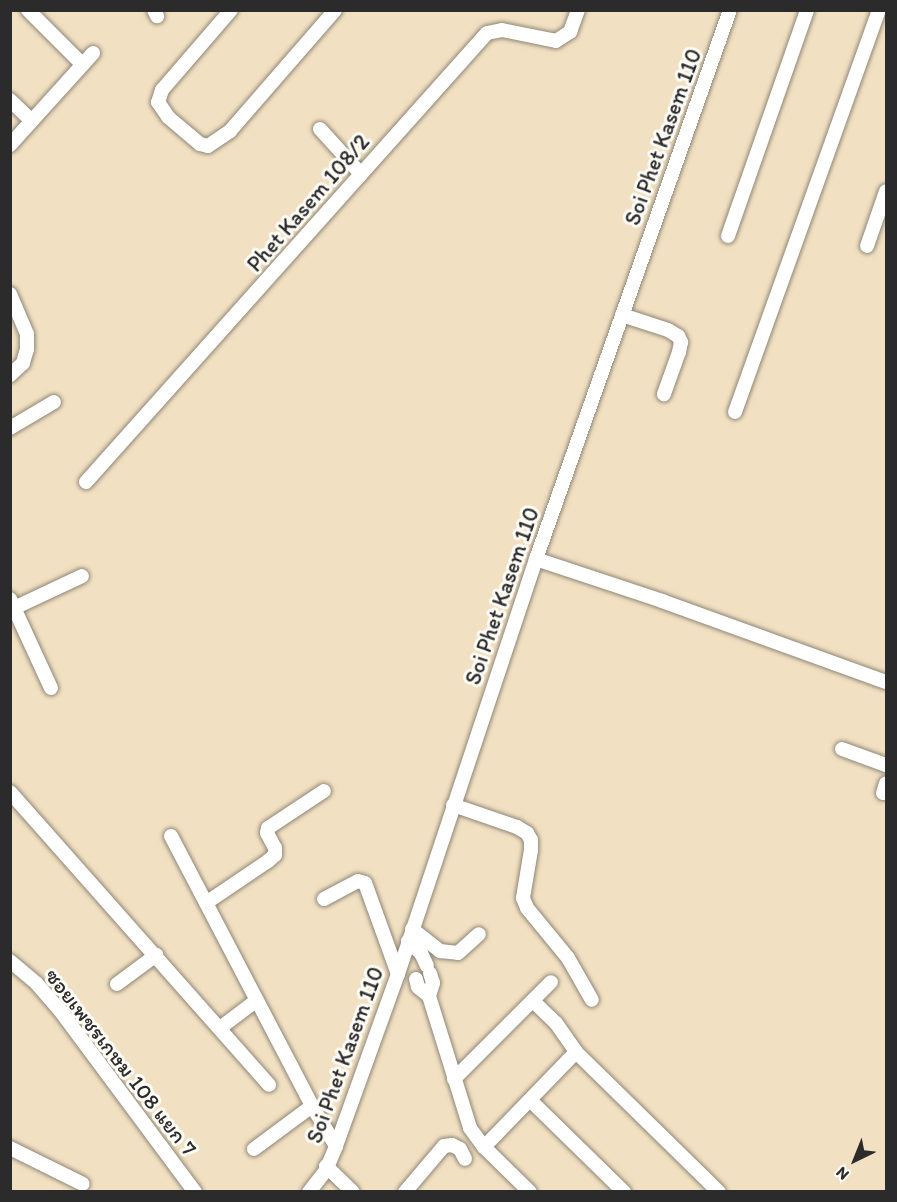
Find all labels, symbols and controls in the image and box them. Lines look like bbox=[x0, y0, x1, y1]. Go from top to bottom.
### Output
street label: Soi Phet Kasem 110 bbox=[619, 46, 707, 228]
street label: Phet Kasem 108/2 bbox=[241, 129, 375, 277]
street label: Soi Phet Kasem 110 bbox=[459, 504, 545, 688]
street label: ซอยเพชรเกษม 108 แยก 7 bbox=[40, 963, 202, 1161]
street label: Soi Phet Kasem 110 bbox=[301, 964, 389, 1146]
north arrow bbox=[825, 1130, 885, 1190]
text: N bbox=[832, 1163, 853, 1184]

